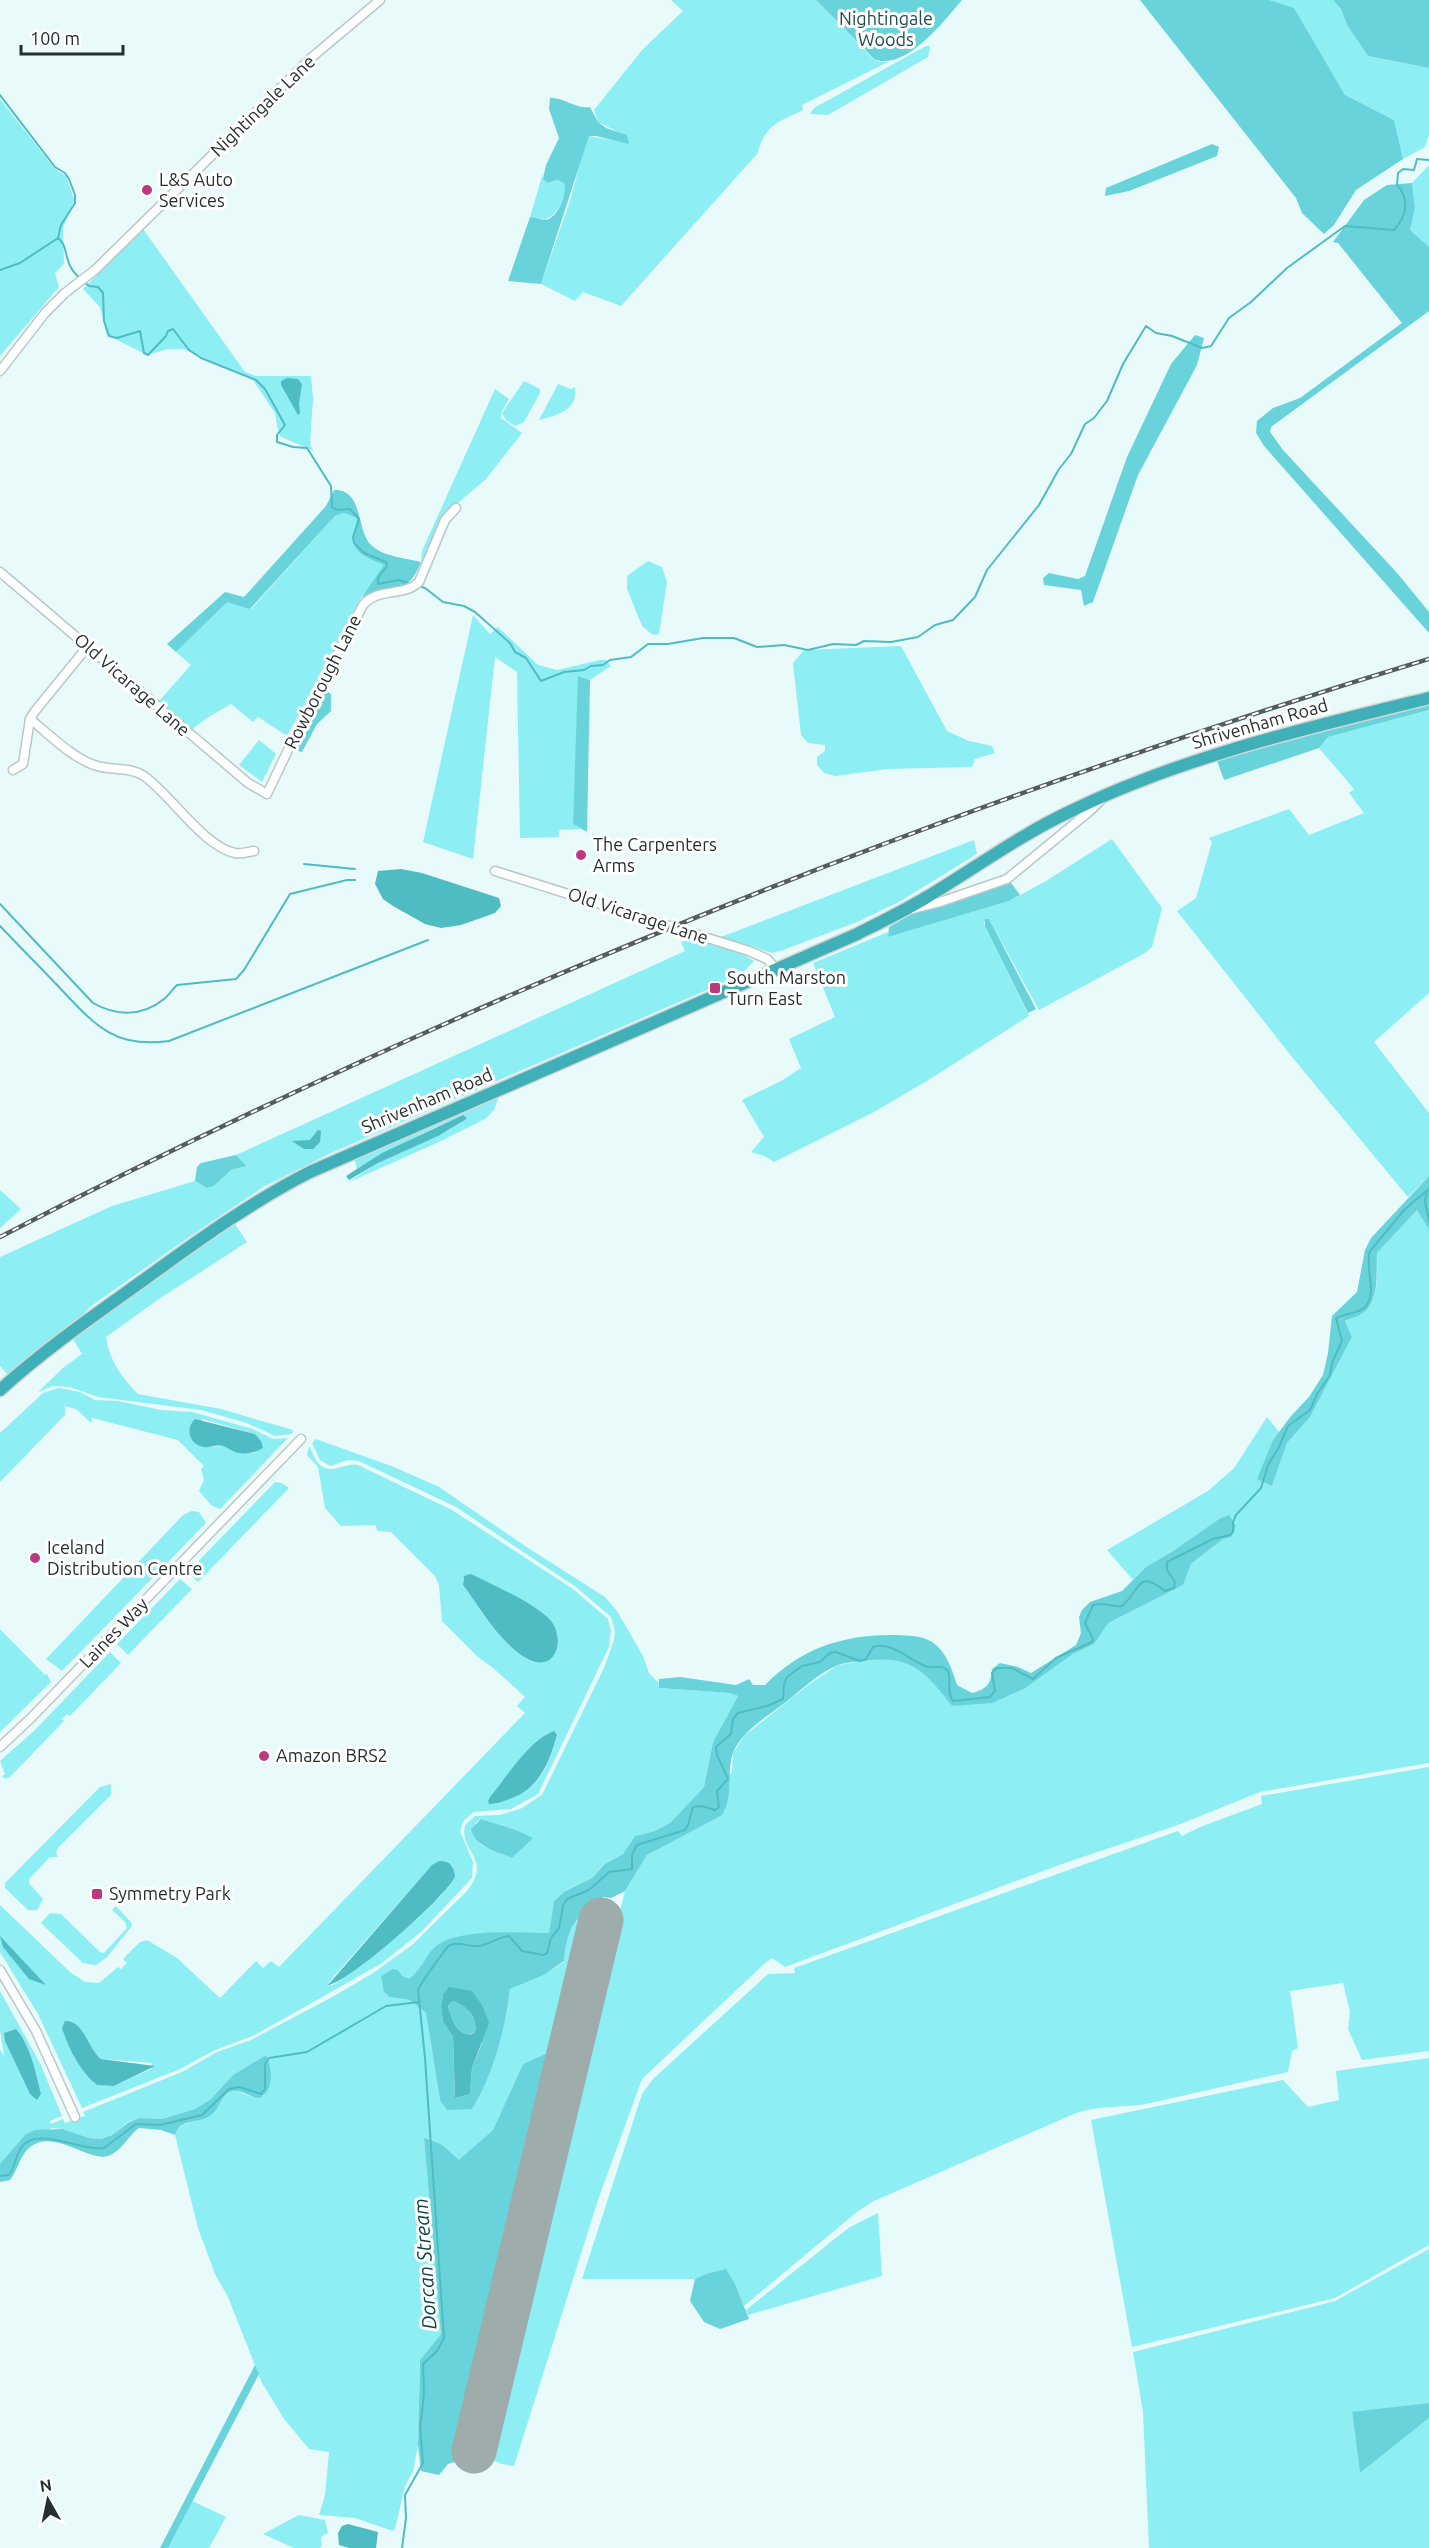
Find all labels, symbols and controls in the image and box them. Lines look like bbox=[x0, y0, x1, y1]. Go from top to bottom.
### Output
park label: Nightingale Woods bbox=[839, 8, 933, 49]
scale bar bbox=[21, 18, 123, 56]
text: 100 m bbox=[30, 28, 80, 48]
street label: Nightingale Lane bbox=[206, 51, 318, 160]
place label: L&S Auto Services bbox=[159, 169, 233, 210]
marker: L&S Auto Services bbox=[140, 183, 154, 197]
street label: Rowborough Lane bbox=[280, 611, 365, 752]
street label: Old Vicarage Lane bbox=[71, 629, 194, 740]
street label: Shrivenham Road bbox=[1189, 694, 1330, 752]
place label: The Carpenters Arms bbox=[593, 834, 717, 875]
marker: The Carpenters Arms bbox=[574, 848, 588, 862]
street label: Old Vicarage Lane bbox=[566, 883, 711, 947]
place label: South Marston Turn East bbox=[727, 967, 846, 1008]
marker: South Marston Turn East bbox=[708, 981, 722, 995]
street label: Shrivenham Road bbox=[358, 1063, 495, 1137]
place label: Iceland Distribution Centre bbox=[47, 1537, 202, 1578]
marker: Iceland Distribution Centre bbox=[28, 1551, 42, 1565]
street label: Laines Way bbox=[75, 1593, 152, 1671]
place label: Amazon BRS2 bbox=[276, 1745, 388, 1765]
marker: Amazon BRS2 bbox=[257, 1749, 271, 1763]
place label: Symmetry Park bbox=[109, 1883, 231, 1903]
marker: Symmetry Park bbox=[90, 1887, 104, 1901]
water label: Dorcan Stream bbox=[408, 2198, 441, 2330]
north arrow bbox=[18, 2470, 78, 2530]
text: N bbox=[38, 2475, 53, 2495]

